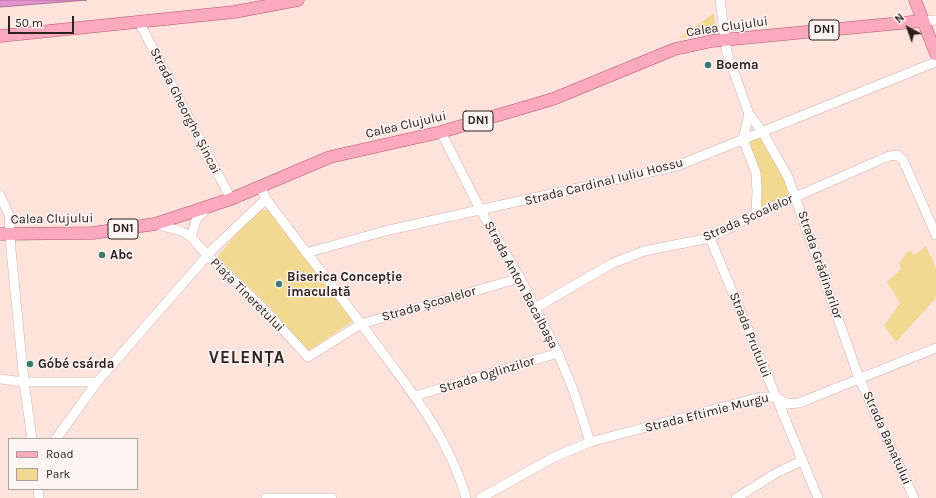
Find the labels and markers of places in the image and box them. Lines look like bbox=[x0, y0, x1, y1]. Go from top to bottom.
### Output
place label: Boema bbox=[716, 57, 759, 73]
marker: Boema bbox=[703, 60, 713, 70]
place label: Abc bbox=[110, 247, 133, 263]
marker: Abc bbox=[97, 250, 107, 260]
place label: Biserica Concepție imaculată bbox=[287, 269, 402, 300]
marker: Biserica Concepție imaculată bbox=[274, 279, 284, 289]
place label: Góbé csárda bbox=[38, 356, 114, 372]
marker: Góbé csárda bbox=[25, 359, 35, 369]

